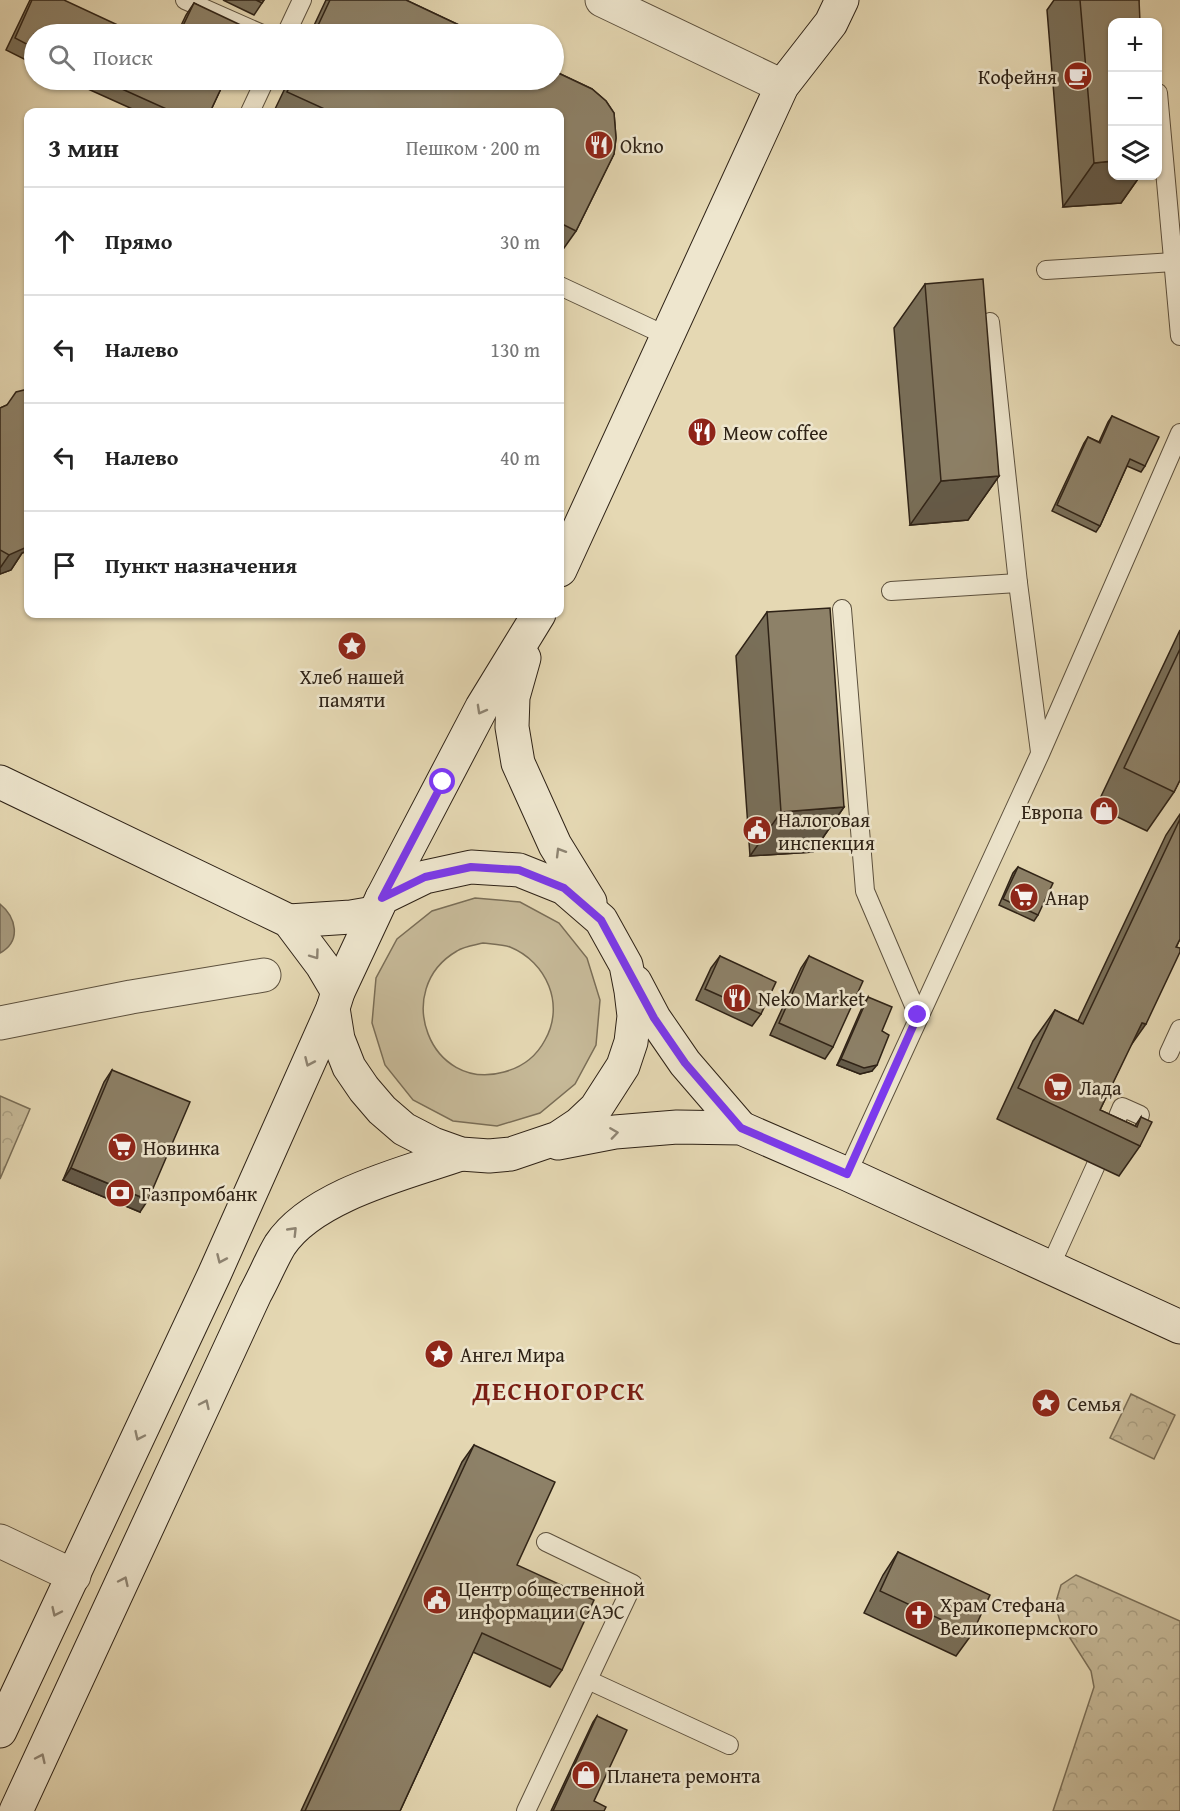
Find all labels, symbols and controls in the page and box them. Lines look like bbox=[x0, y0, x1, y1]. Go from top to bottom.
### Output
map controls bbox=[1108, 18, 1162, 180]
button: + bbox=[1108, 18, 1162, 72]
search box bbox=[24, 24, 564, 90]
icon: search bbox=[45, 41, 78, 74]
text: Поиск bbox=[93, 41, 153, 73]
cafe icon: Кофейня bbox=[1062, 60, 1094, 92]
place label: Кофейня bbox=[978, 62, 1057, 91]
button: − bbox=[1108, 72, 1162, 126]
button: layers bbox=[1108, 126, 1162, 180]
text: 3 мин bbox=[48, 128, 119, 167]
restaurant icon: Okno bbox=[583, 129, 615, 161]
place label: Okno bbox=[620, 131, 664, 160]
text: Пешком · 200 m bbox=[406, 133, 540, 162]
icon: ahead bbox=[48, 225, 81, 258]
text: Прямо bbox=[105, 225, 172, 257]
text: 30 m bbox=[500, 227, 540, 256]
icon: left bbox=[48, 333, 81, 366]
text: Налево bbox=[105, 333, 178, 365]
text: 130 m bbox=[490, 335, 540, 364]
restaurant icon: Meow coffee bbox=[686, 416, 718, 448]
place label: Meow coffee bbox=[723, 418, 828, 447]
icon: left bbox=[48, 441, 81, 474]
text: Налево bbox=[105, 441, 178, 473]
text: 40 m bbox=[500, 443, 540, 472]
icon: arrive bbox=[48, 549, 81, 582]
text: Пункт назначения bbox=[105, 549, 297, 581]
place icon: Хлеб нашей памяти bbox=[336, 630, 368, 662]
place label: Хлеб нашей памяти bbox=[300, 662, 405, 714]
one-way arrow bbox=[477, 704, 488, 714]
route start bbox=[429, 768, 455, 794]
shop icon: Европа bbox=[1088, 795, 1120, 827]
place label: Европа bbox=[1021, 797, 1083, 826]
place label: Налоговая инспекция bbox=[778, 805, 875, 857]
public building icon: Налоговая инспекция bbox=[741, 814, 773, 846]
one-way arrow bbox=[556, 848, 567, 858]
supermarket icon: Анар bbox=[1008, 881, 1040, 913]
place label: Анар bbox=[1045, 883, 1089, 912]
one-way arrow bbox=[308, 949, 319, 960]
restaurant icon: Neko Market bbox=[721, 982, 753, 1014]
place label: Neko Market bbox=[758, 984, 865, 1013]
route end bbox=[904, 1001, 930, 1027]
one-way arrow bbox=[305, 1055, 317, 1066]
supermarket icon: Лада bbox=[1042, 1071, 1074, 1103]
place label: Лада bbox=[1079, 1073, 1122, 1102]
one-way arrow bbox=[609, 1127, 618, 1139]
supermarket icon: Новинка bbox=[106, 1131, 138, 1163]
place label: Новинка bbox=[143, 1133, 220, 1162]
bank icon: Газпромбанк bbox=[104, 1177, 136, 1209]
place label: Газпромбанк bbox=[141, 1179, 258, 1208]
one-way arrow bbox=[286, 1228, 297, 1239]
one-way arrow bbox=[216, 1252, 228, 1263]
place icon: Ангел Мира bbox=[423, 1338, 455, 1370]
place label: Ангел Мира bbox=[460, 1340, 565, 1369]
district label: ДЕСНОГОРСК bbox=[471, 1371, 646, 1410]
place icon: Семья bbox=[1030, 1387, 1062, 1419]
place label: Семья bbox=[1067, 1389, 1121, 1418]
one-way arrow bbox=[198, 1400, 210, 1411]
one-way arrow bbox=[134, 1429, 146, 1440]
place label: Центр общественной информации САЭС bbox=[458, 1574, 645, 1626]
one-way arrow bbox=[116, 1577, 128, 1588]
public building icon: Центр общественной информации САЭС bbox=[421, 1584, 453, 1616]
place label: Храм Стефана Великопермского bbox=[940, 1590, 1098, 1642]
church icon: Храм Стефана Великопермского bbox=[903, 1599, 935, 1631]
one-way arrow bbox=[52, 1606, 64, 1617]
one-way arrow bbox=[34, 1754, 46, 1765]
shop icon: Планета ремонта bbox=[570, 1759, 602, 1791]
place label: Планета ремонта bbox=[607, 1761, 761, 1790]

